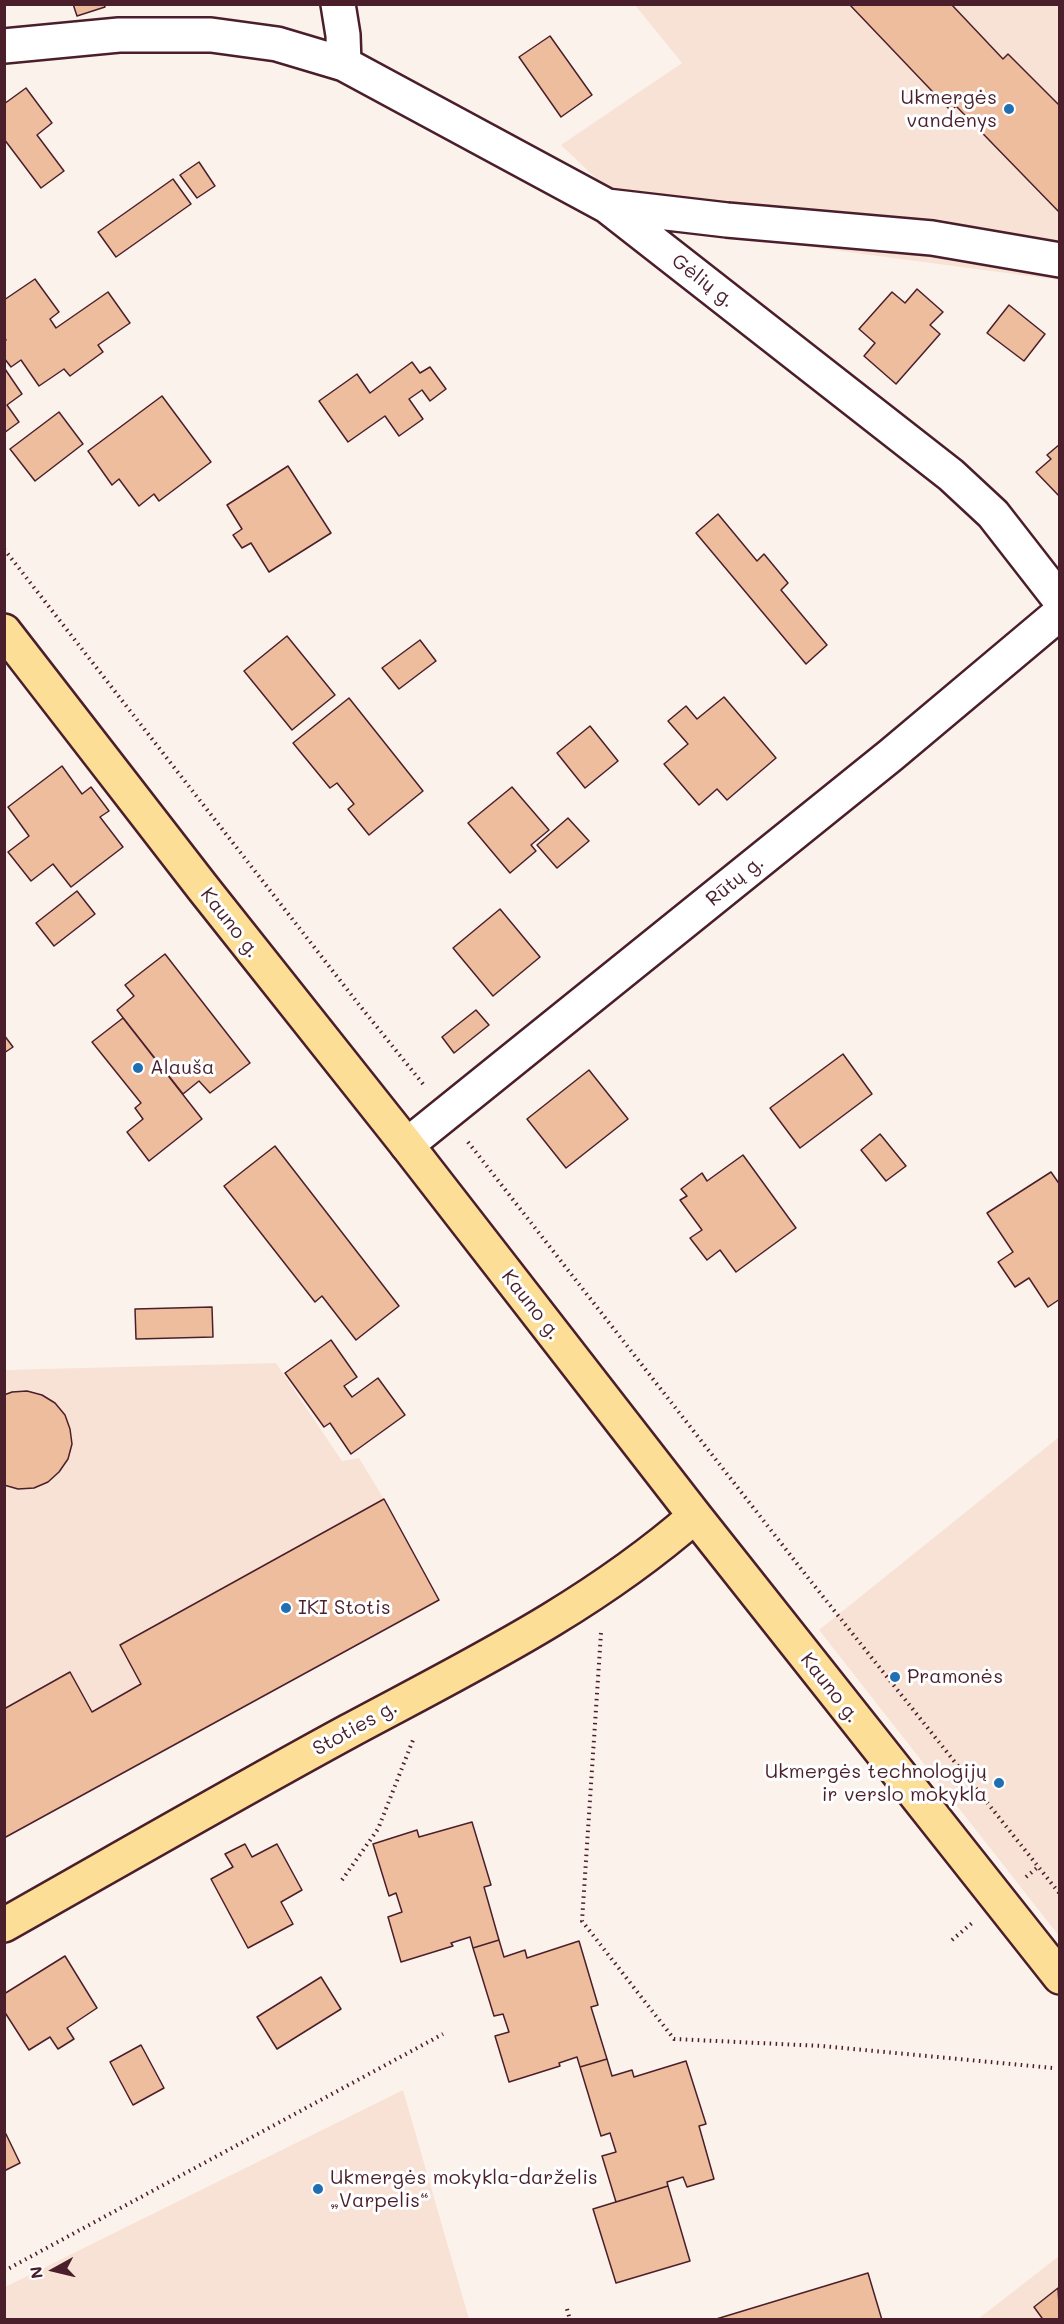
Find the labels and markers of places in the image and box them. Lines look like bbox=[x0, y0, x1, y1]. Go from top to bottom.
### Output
place label: Ukmergės vandenys bbox=[901, 86, 997, 133]
marker: Ukmergės vandenys bbox=[1002, 102, 1016, 116]
place label: Alauša bbox=[150, 1056, 214, 1080]
marker: Alauša bbox=[131, 1061, 145, 1075]
place label: IKI Stotis bbox=[298, 1596, 391, 1620]
marker: IKI Stotis bbox=[279, 1601, 293, 1615]
place label: Pramonės bbox=[907, 1665, 1003, 1689]
marker: Pramonės bbox=[888, 1670, 902, 1684]
place label: Ukmergės technologijų ir verslo mokykla bbox=[765, 1760, 987, 1807]
marker: Ukmergės technologijų ir verslo mokykla bbox=[992, 1776, 1006, 1790]
place label: Ukmergės mokykla-darželis „Varpelis“ bbox=[330, 2166, 598, 2213]
marker: Ukmergės mokykla-darželis „Varpelis“ bbox=[311, 2182, 325, 2196]

